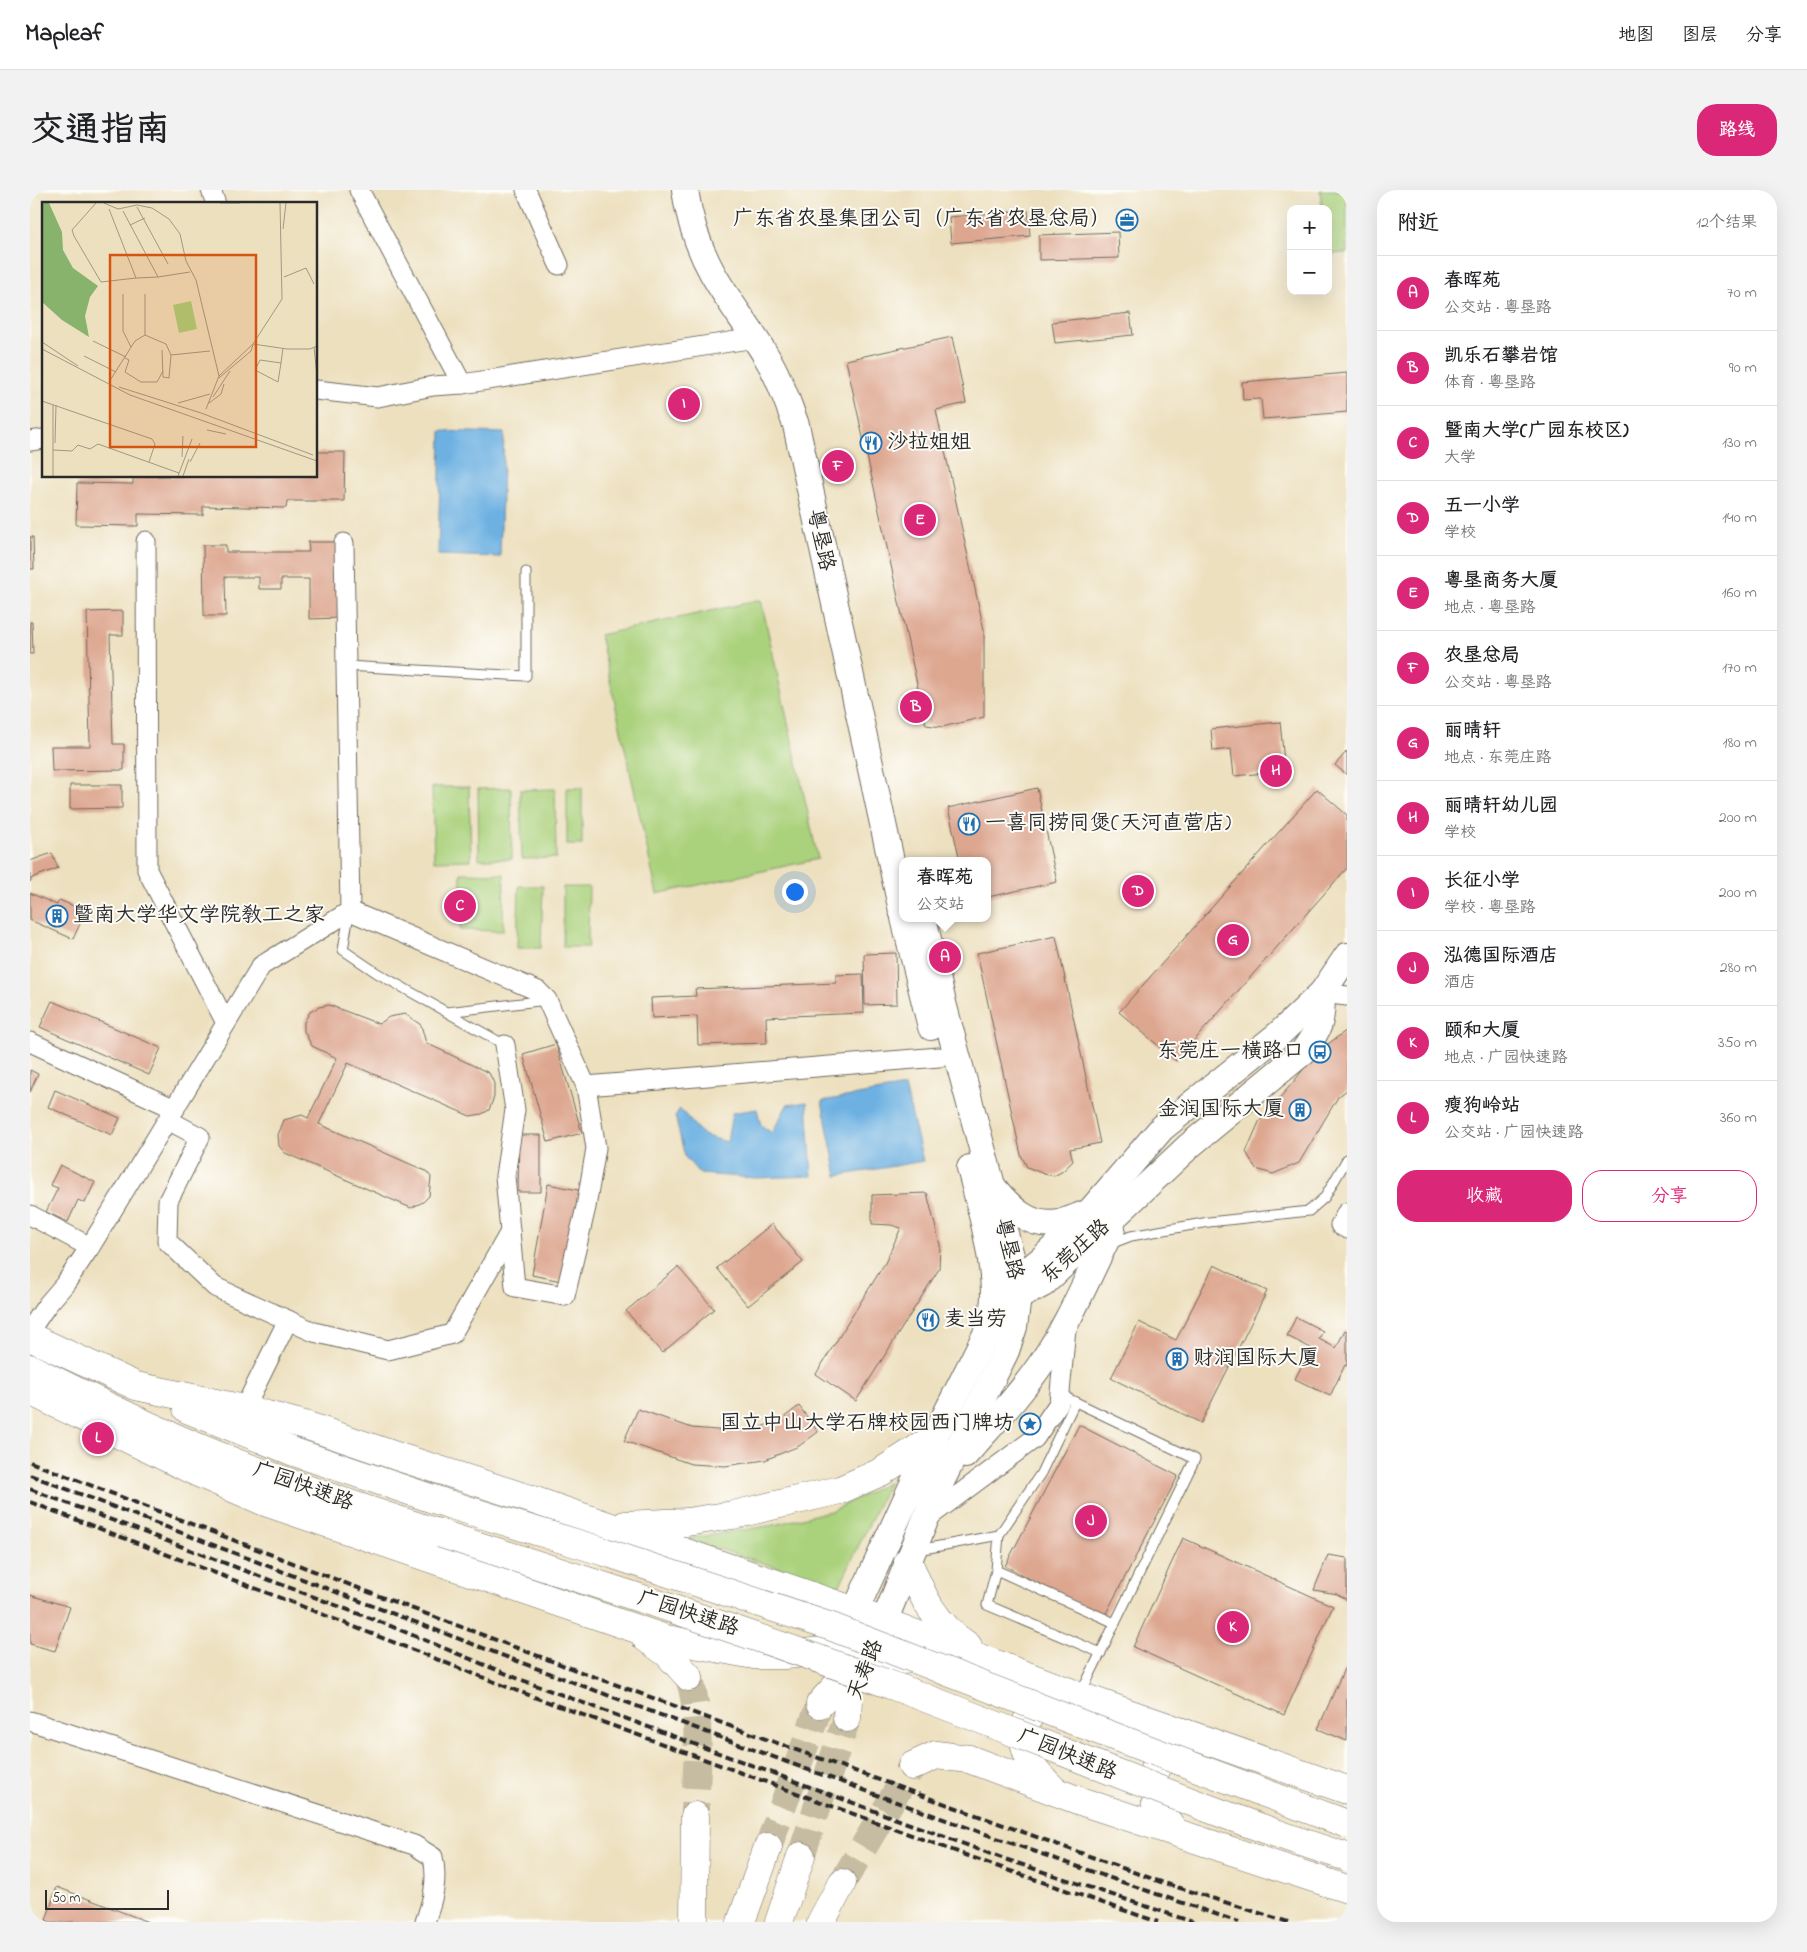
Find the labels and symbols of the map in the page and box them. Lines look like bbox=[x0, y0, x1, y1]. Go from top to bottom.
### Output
inset map bbox=[42, 202, 318, 478]
place label: 广东省农垦集团公司（广东省农垦总局） bbox=[733, 205, 1111, 235]
office icon: 广东省农垦集团公司（广东省农垦总局） bbox=[1115, 208, 1139, 232]
pin: I bbox=[668, 385, 700, 423]
place label: 沙拉姐姐 bbox=[887, 428, 971, 458]
restaurant icon: 沙拉姐姐 bbox=[859, 431, 883, 455]
pin: F bbox=[822, 447, 854, 485]
pin: E bbox=[904, 501, 936, 539]
street label: 粤垦路 bbox=[799, 506, 841, 574]
pin: B bbox=[900, 688, 932, 726]
pin: H bbox=[1260, 752, 1292, 790]
place label: 一喜同捞同煲(天河直营店) bbox=[985, 809, 1231, 839]
restaurant icon: 一喜同捞同煲(天河直营店) bbox=[957, 812, 981, 836]
pin: D bbox=[1122, 872, 1154, 910]
your location bbox=[782, 879, 808, 905]
pin: C bbox=[444, 887, 476, 925]
place label: 暨南大学华文学院教工之家 bbox=[73, 901, 325, 931]
building icon: 暨南大学华文学院教工之家 bbox=[45, 904, 69, 928]
pin: G bbox=[1217, 921, 1249, 959]
pin: A bbox=[929, 938, 961, 976]
place label: 东莞庄一横路口 bbox=[1157, 1037, 1304, 1067]
bus stop icon: 东莞庄一横路口 bbox=[1308, 1040, 1332, 1064]
place label: 金润国际大厦 bbox=[1158, 1095, 1284, 1125]
building icon: 金润国际大厦 bbox=[1288, 1098, 1312, 1122]
street label: 东莞庄路 bbox=[1035, 1213, 1117, 1291]
street label: 粤垦路 bbox=[986, 1215, 1030, 1283]
place label: 麦当劳 bbox=[944, 1305, 1007, 1335]
restaurant icon: 麦当劳 bbox=[916, 1308, 940, 1332]
place label: 财润国际大厦 bbox=[1193, 1344, 1319, 1374]
building icon: 财润国际大厦 bbox=[1165, 1347, 1189, 1371]
place label: 国立中山大学石牌校园西门牌坊 bbox=[720, 1409, 1014, 1439]
place icon: 国立中山大学石牌校园西门牌坊 bbox=[1018, 1412, 1042, 1436]
pin: L bbox=[82, 1419, 114, 1457]
street label: 广园快速路 bbox=[249, 1455, 357, 1519]
pin: J bbox=[1075, 1502, 1107, 1540]
street label: 广园快速路 bbox=[633, 1584, 743, 1644]
pin: K bbox=[1217, 1608, 1249, 1646]
street label: 天寿路 bbox=[841, 1635, 891, 1705]
street label: 广园快速路 bbox=[1013, 1721, 1121, 1789]
scale bar bbox=[45, 1887, 169, 1910]

